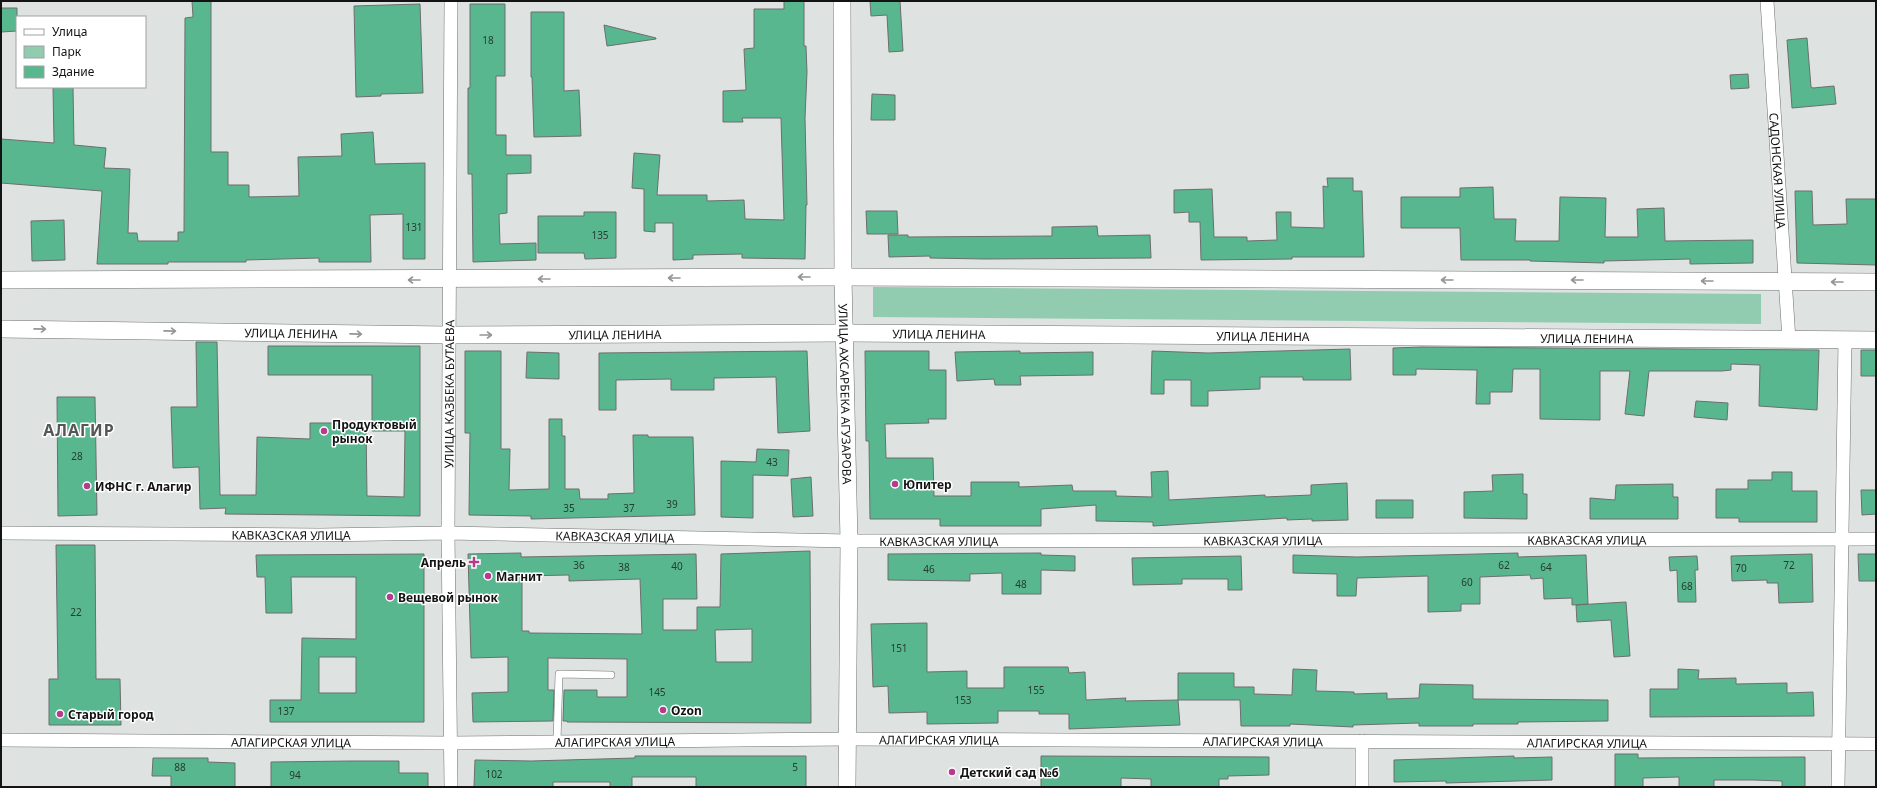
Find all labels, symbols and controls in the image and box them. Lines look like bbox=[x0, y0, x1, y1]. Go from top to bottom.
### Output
legend bbox=[16, 16, 146, 88]
text: Улица bbox=[52, 23, 87, 40]
house number: 18 bbox=[482, 33, 494, 47]
text: Парк bbox=[52, 43, 82, 60]
text: Здание bbox=[52, 63, 95, 80]
street label: САДОНСКАЯ УЛИЦА bbox=[1766, 112, 1790, 229]
house number: 131 bbox=[405, 220, 423, 234]
house number: 135 bbox=[591, 228, 609, 242]
one-way arrow bbox=[798, 273, 811, 281]
one-way arrow bbox=[668, 274, 681, 282]
one-way arrow bbox=[538, 275, 551, 283]
one-way arrow bbox=[408, 276, 421, 284]
one-way arrow bbox=[1441, 276, 1454, 284]
one-way arrow bbox=[1571, 276, 1584, 284]
one-way arrow bbox=[1701, 277, 1714, 285]
one-way arrow bbox=[1831, 278, 1844, 286]
street label: УЛИЦА АХСАРБЕКА АГУЗАРОВА bbox=[835, 304, 856, 485]
street label: УЛИЦА КАЗБЕКА БУТАЕВА bbox=[440, 319, 458, 468]
street label: УЛИЦА ЛЕНИНА bbox=[244, 324, 338, 342]
street label: УЛИЦА ЛЕНИНА bbox=[568, 325, 662, 343]
street label: УЛИЦА ЛЕНИНА bbox=[892, 325, 986, 342]
one-way arrow bbox=[33, 326, 46, 333]
one-way arrow bbox=[163, 327, 176, 335]
street label: УЛИЦА ЛЕНИНА bbox=[1216, 327, 1310, 345]
street label: УЛИЦА ЛЕНИНА bbox=[1540, 329, 1634, 347]
one-way arrow bbox=[349, 330, 362, 337]
one-way arrow bbox=[479, 331, 492, 339]
place label: Продуктовый рынок bbox=[332, 416, 417, 447]
district label: АЛАГИР bbox=[43, 419, 115, 441]
marker: Продуктовый рынок bbox=[319, 426, 329, 436]
house number: 28 bbox=[71, 449, 83, 463]
house number: 43 bbox=[766, 455, 778, 469]
place label: Юпитер bbox=[903, 476, 952, 493]
place label: ИФНС г. Алагир bbox=[95, 478, 192, 495]
marker: Юпитер bbox=[890, 479, 900, 489]
marker: ИФНС г. Алагир bbox=[82, 481, 92, 491]
house number: 39 bbox=[666, 497, 678, 511]
house number: 35 bbox=[563, 501, 575, 515]
house number: 37 bbox=[623, 501, 635, 515]
street label: КАВКАЗСКАЯ УЛИЦА bbox=[231, 526, 351, 544]
street label: КАВКАЗСКАЯ УЛИЦА bbox=[555, 527, 675, 546]
street label: КАВКАЗСКАЯ УЛИЦА bbox=[1527, 531, 1647, 548]
street label: КАВКАЗСКАЯ УЛИЦА bbox=[879, 532, 999, 549]
street label: КАВКАЗСКАЯ УЛИЦА bbox=[1203, 532, 1323, 549]
place label: Апрель bbox=[421, 554, 466, 571]
marker: Апрель bbox=[469, 557, 479, 567]
house number: 36 bbox=[573, 558, 585, 572]
house number: 62 bbox=[1498, 558, 1510, 572]
house number: 72 bbox=[1783, 558, 1795, 572]
house number: 40 bbox=[671, 559, 683, 573]
house number: 38 bbox=[618, 560, 630, 574]
house number: 64 bbox=[1540, 560, 1552, 574]
house number: 70 bbox=[1735, 561, 1747, 575]
house number: 46 bbox=[923, 562, 935, 576]
place label: Магнит bbox=[496, 568, 542, 585]
marker: Магнит bbox=[483, 571, 493, 581]
house number: 60 bbox=[1461, 575, 1473, 589]
house number: 48 bbox=[1015, 577, 1027, 591]
house number: 68 bbox=[1681, 579, 1693, 593]
place label: Вещевой рынок bbox=[398, 589, 498, 606]
marker: Вещевой рынок bbox=[385, 592, 395, 602]
house number: 22 bbox=[70, 605, 82, 619]
house number: 151 bbox=[890, 641, 908, 655]
house number: 155 bbox=[1027, 683, 1045, 697]
house number: 145 bbox=[648, 685, 666, 699]
house number: 153 bbox=[954, 693, 972, 707]
place label: Ozon bbox=[671, 702, 702, 719]
house number: 137 bbox=[277, 704, 295, 718]
marker: Ozon bbox=[658, 705, 668, 715]
place label: Старый город bbox=[68, 706, 154, 723]
marker: Старый город bbox=[55, 709, 65, 719]
street label: АЛАГИРСКАЯ УЛИЦА bbox=[879, 731, 999, 748]
street label: АЛАГИРСКАЯ УЛИЦА bbox=[555, 732, 675, 750]
street label: АЛАГИРСКАЯ УЛИЦА bbox=[1203, 732, 1323, 750]
street label: АЛАГИРСКАЯ УЛИЦА bbox=[231, 733, 351, 751]
street label: АЛАГИРСКАЯ УЛИЦА bbox=[1527, 734, 1647, 751]
house number: 88 bbox=[174, 760, 186, 774]
house number: 5 bbox=[792, 760, 798, 774]
place label: Детский сад №6 bbox=[960, 764, 1059, 781]
house number: 102 bbox=[485, 767, 503, 781]
marker: Детский сад №6 bbox=[947, 767, 957, 777]
house number: 94 bbox=[289, 768, 301, 782]

